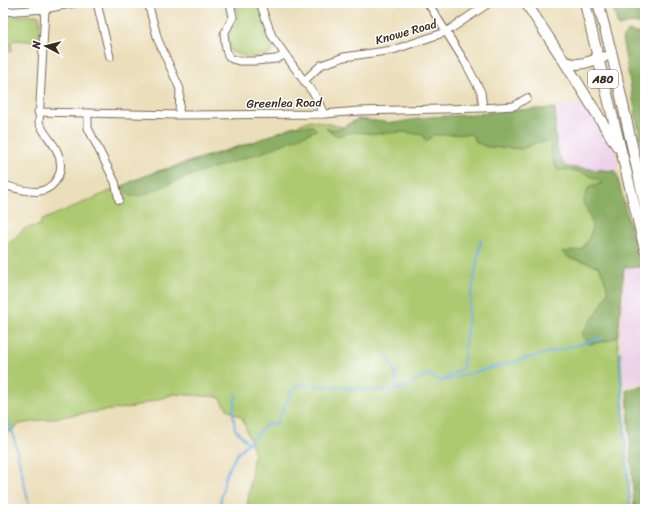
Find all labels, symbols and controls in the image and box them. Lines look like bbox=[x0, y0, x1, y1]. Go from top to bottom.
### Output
street label: Knowe Road bbox=[373, 13, 440, 51]
north arrow bbox=[26, 26, 66, 66]
text: N bbox=[27, 40, 47, 51]
road number: A80 bbox=[588, 70, 618, 88]
street label: Greenlea Road bbox=[246, 91, 323, 115]

